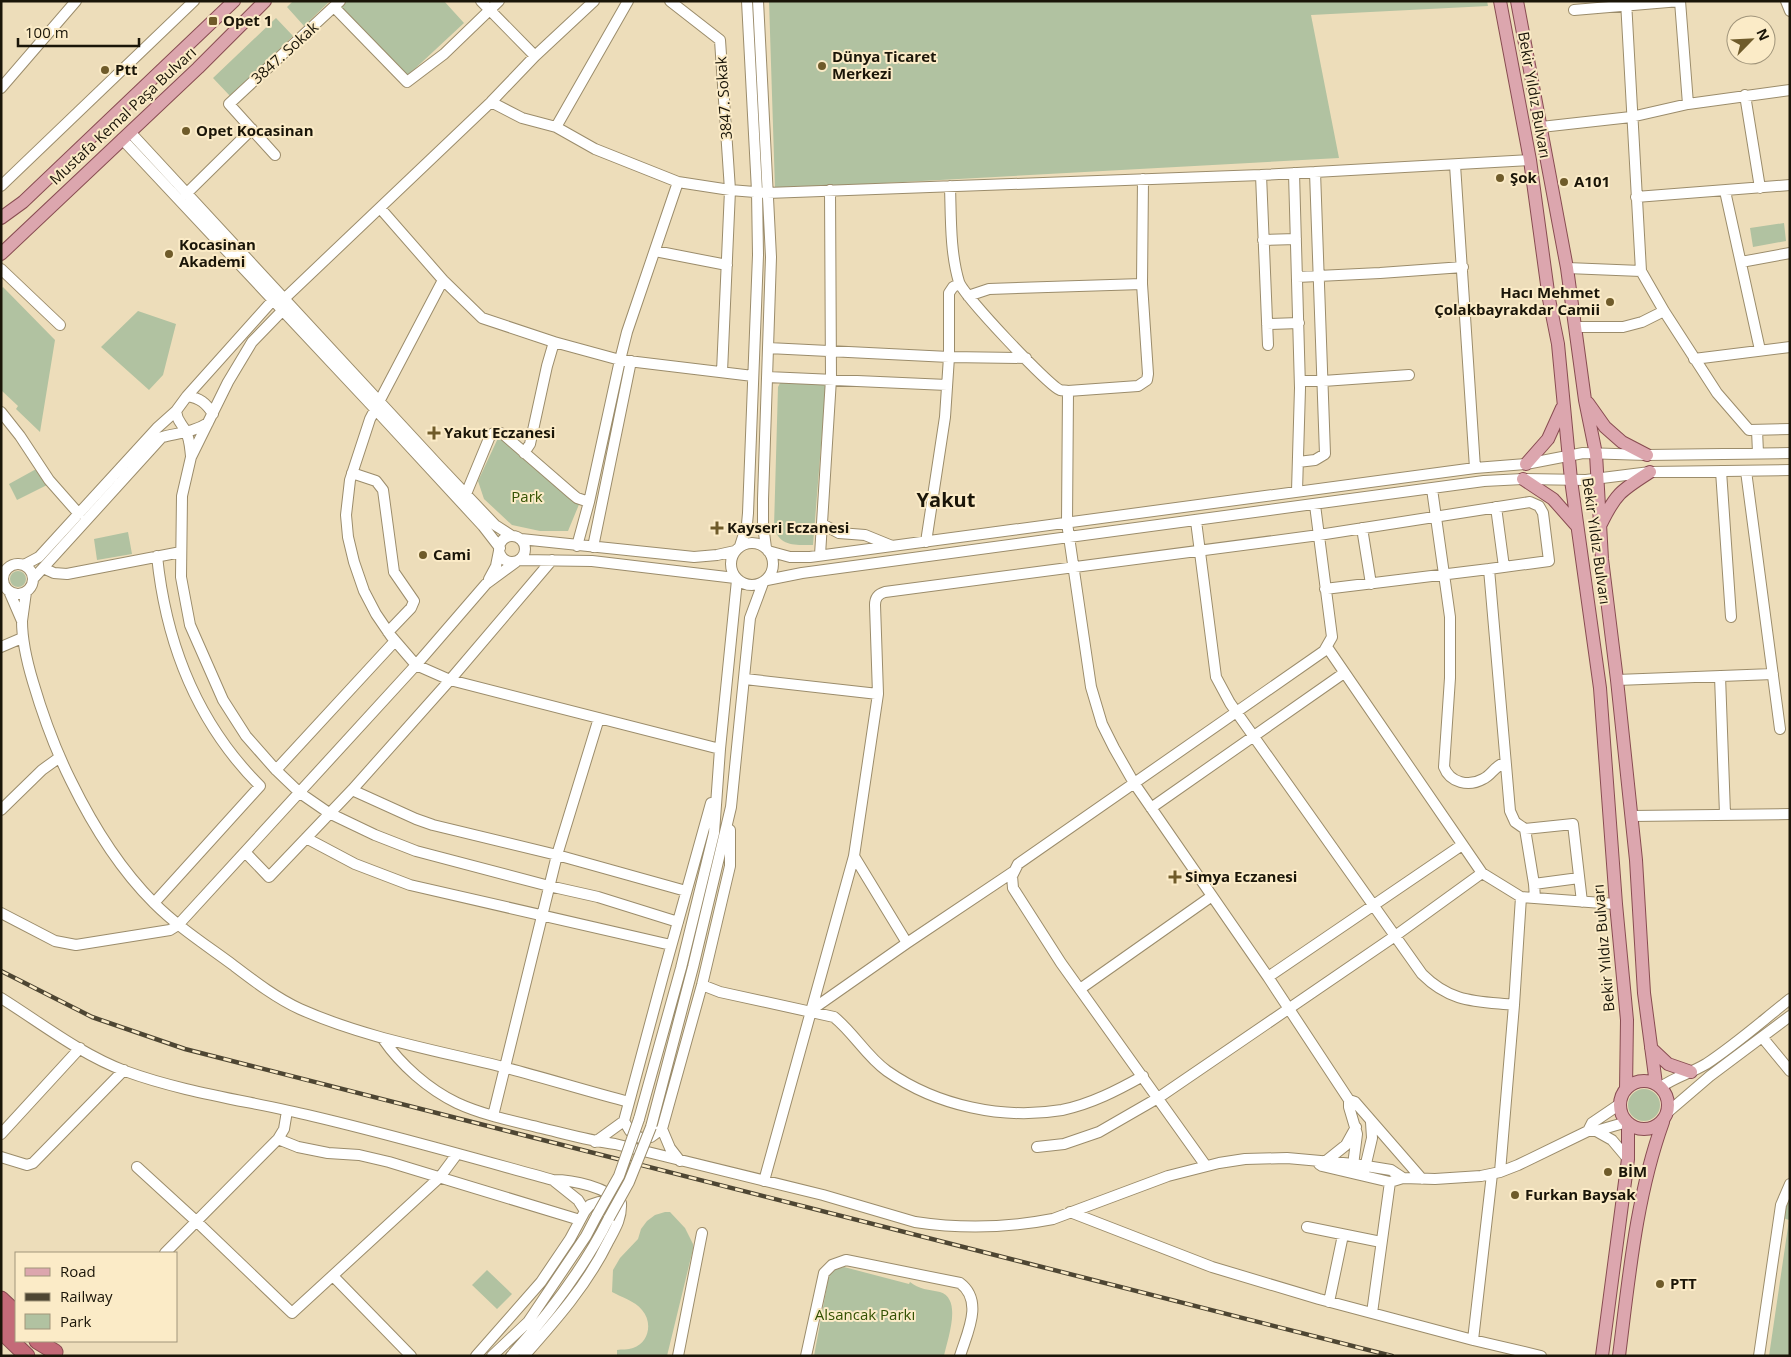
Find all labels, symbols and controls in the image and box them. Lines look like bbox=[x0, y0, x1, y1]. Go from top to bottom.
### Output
place label: Opet 1 bbox=[223, 10, 272, 30]
scale bar bbox=[18, 15, 139, 47]
marker: Opet 1 bbox=[207, 15, 219, 27]
north arrow bbox=[1726, 15, 1776, 65]
street label: 3847. Sokak bbox=[247, 17, 322, 88]
text: 100 m bbox=[25, 22, 69, 42]
text: N bbox=[1752, 25, 1774, 44]
street label: Bekir Yıldız Bulvarı bbox=[1514, 30, 1556, 160]
street label: Mustafa Kemal Paşa Bulvarı bbox=[45, 42, 200, 189]
place label: Dünya Ticaret Merkezi bbox=[832, 46, 937, 83]
street label: 3847. Sokak bbox=[710, 56, 736, 140]
place label: Ptt bbox=[115, 59, 138, 79]
marker: Dünya Ticaret Merkezi bbox=[816, 60, 828, 72]
marker: Ptt bbox=[99, 64, 111, 76]
place label: Opet Kocasinan bbox=[196, 120, 314, 140]
marker: Opet Kocasinan bbox=[180, 125, 192, 137]
place label: Şok bbox=[1510, 167, 1538, 187]
place label: A101 bbox=[1574, 171, 1610, 191]
marker: Şok bbox=[1494, 172, 1506, 184]
marker: A101 bbox=[1558, 176, 1570, 188]
place label: Kocasinan Akademi bbox=[179, 234, 256, 271]
marker: Kocasinan Akademi bbox=[163, 248, 175, 260]
place label: Hacı Mehmet Çolakbayrakdar Camii bbox=[1434, 282, 1600, 319]
marker: Hacı Mehmet Çolakbayrakdar Camii bbox=[1604, 296, 1616, 308]
place label: Yakut Eczanesi bbox=[444, 422, 555, 442]
marker: Yakut Eczanesi bbox=[428, 427, 440, 439]
street label: Bekir Yıldız Bulvarı bbox=[1578, 476, 1616, 606]
park label: Park bbox=[511, 486, 543, 506]
district label: Yakut bbox=[917, 486, 976, 513]
place label: Kayseri Eczanesi bbox=[727, 517, 849, 537]
marker: Kayseri Eczanesi bbox=[711, 522, 723, 534]
place label: Cami bbox=[433, 544, 471, 564]
marker: Cami bbox=[417, 549, 429, 561]
place label: Simya Eczanesi bbox=[1185, 866, 1297, 886]
marker: Simya Eczanesi bbox=[1169, 871, 1181, 883]
street label: Bekir Yıldız Bulvarı bbox=[1587, 883, 1619, 1013]
place label: BİM bbox=[1618, 1161, 1647, 1181]
marker: BİM bbox=[1602, 1166, 1614, 1178]
place label: Furkan Baysak bbox=[1525, 1184, 1636, 1204]
marker: Furkan Baysak bbox=[1509, 1189, 1521, 1201]
legend bbox=[15, 1252, 178, 1342]
text: Road bbox=[60, 1261, 96, 1281]
place label: PTT bbox=[1670, 1273, 1697, 1293]
marker: PTT bbox=[1654, 1278, 1666, 1290]
text: Railway bbox=[60, 1286, 113, 1306]
park label: Alsancak Parkı bbox=[815, 1304, 915, 1324]
text: Park bbox=[60, 1311, 91, 1331]

